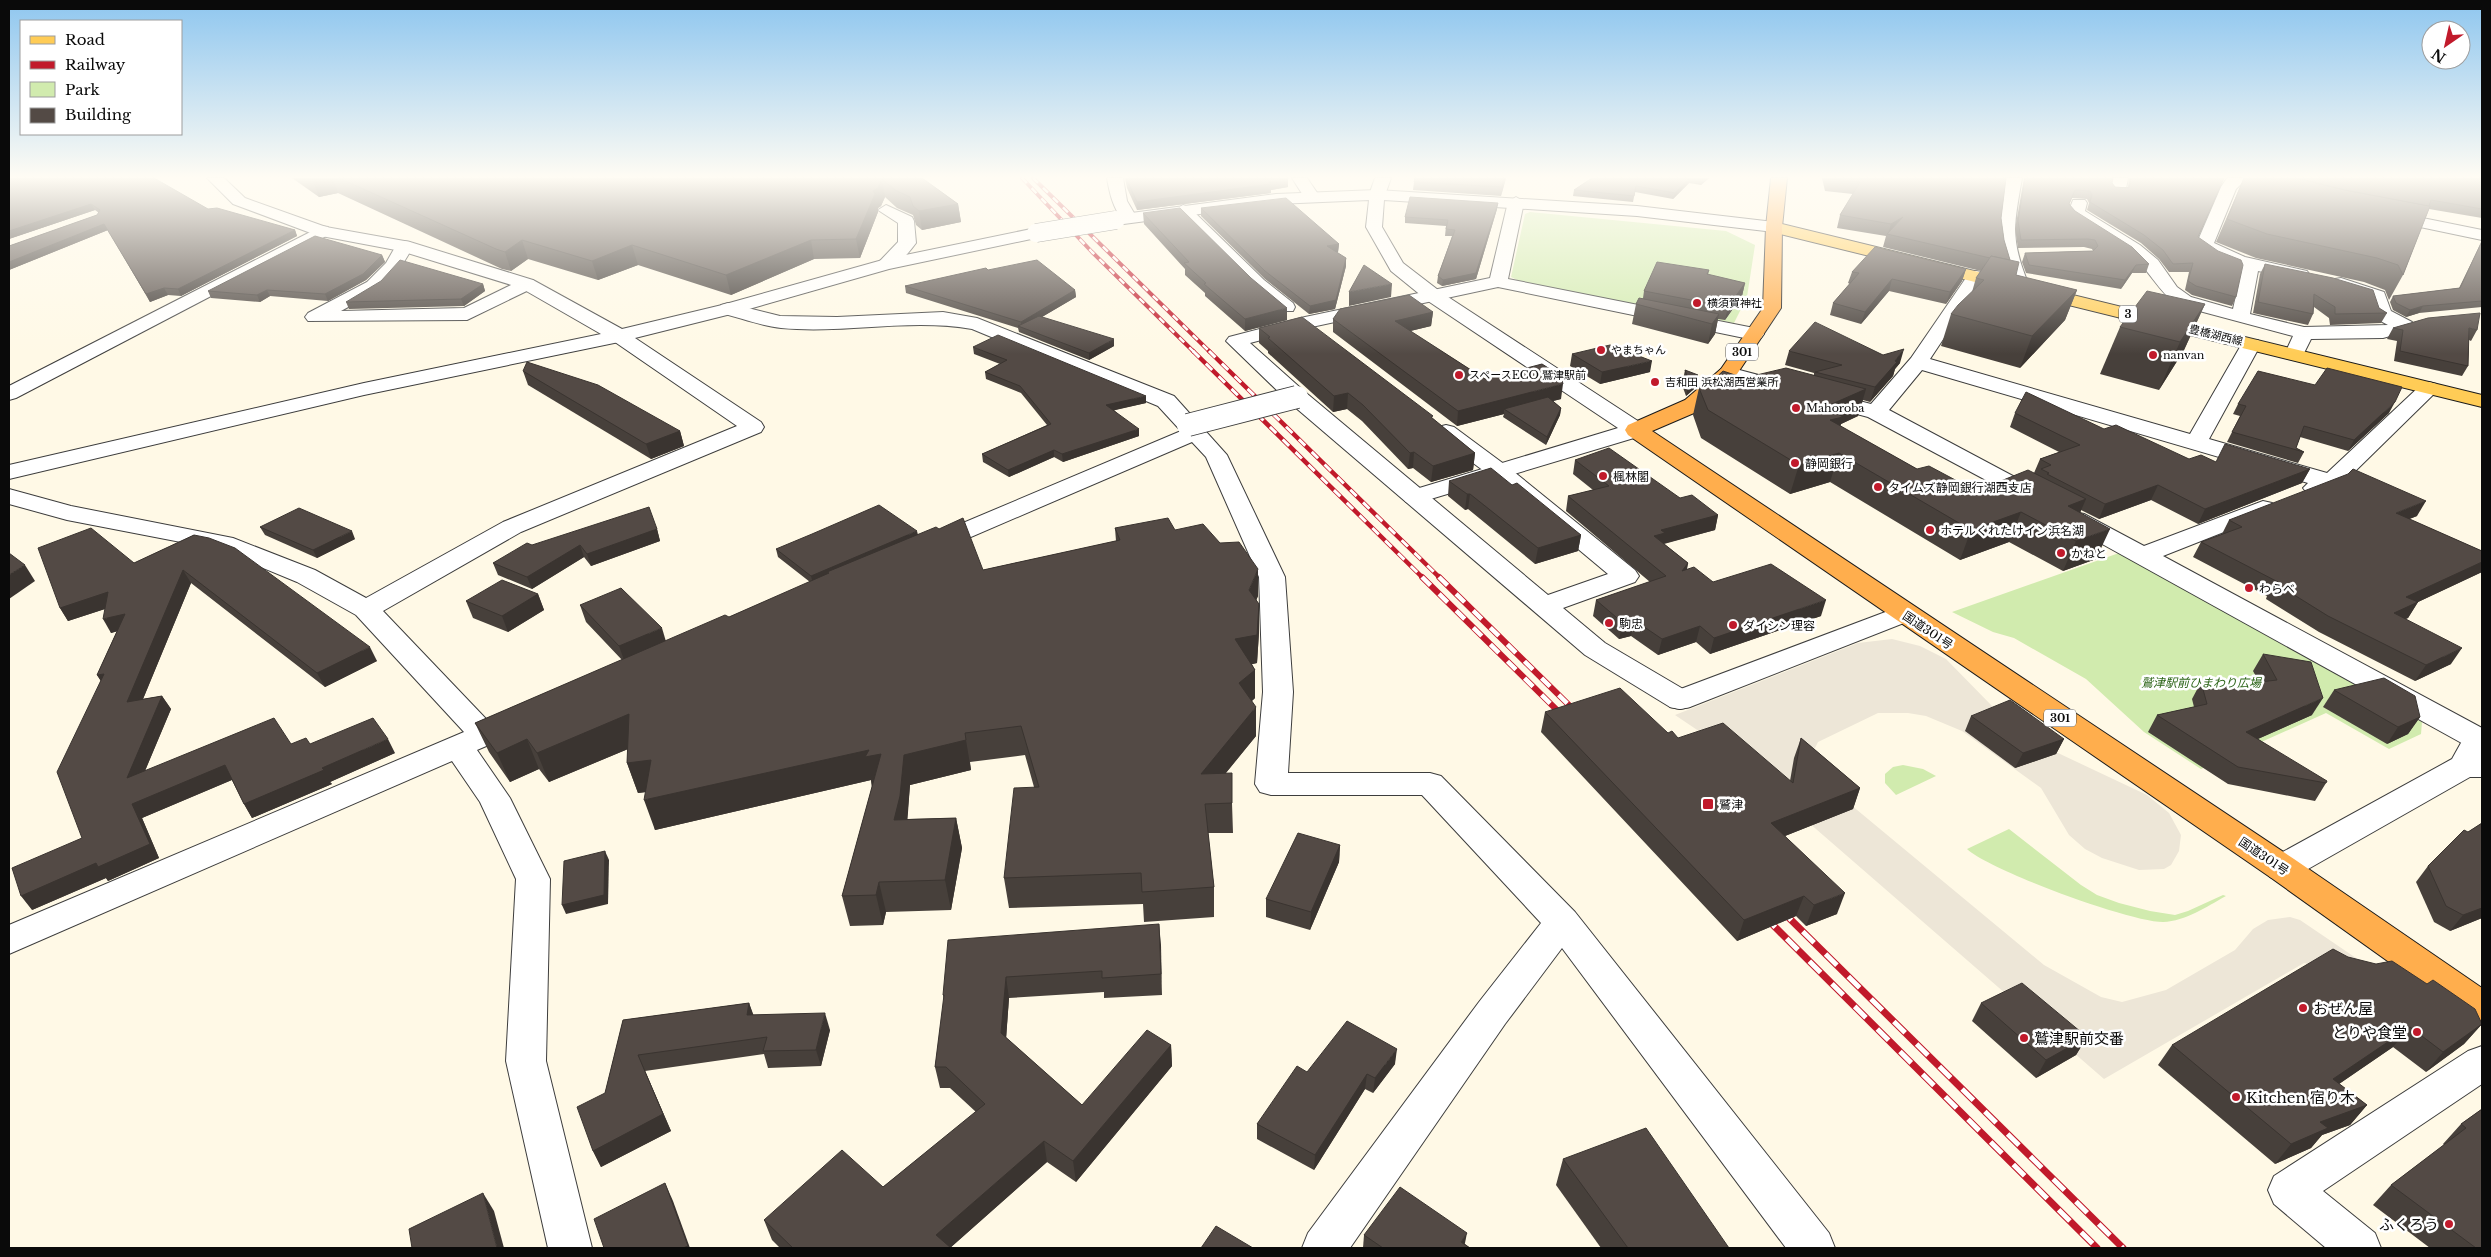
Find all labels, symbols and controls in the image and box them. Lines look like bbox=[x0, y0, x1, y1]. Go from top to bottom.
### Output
legend bbox=[20, 20, 182, 135]
north arrow bbox=[2421, 20, 2471, 70]
text: Road bbox=[65, 30, 105, 49]
text: N bbox=[2428, 45, 2449, 67]
text: Railway bbox=[65, 55, 126, 74]
text: Park bbox=[65, 80, 101, 99]
text: Building bbox=[65, 105, 132, 124]
place label: 横須賀神社 bbox=[1707, 296, 1762, 310]
marker: 横須賀神社 bbox=[1691, 297, 1703, 309]
road number: 3 bbox=[2119, 306, 2137, 322]
street label: 豊橋湖西線 bbox=[2188, 322, 2244, 348]
place label: やまちゃん bbox=[1611, 343, 1666, 357]
marker: やまちゃん bbox=[1595, 344, 1607, 356]
road number: 301 bbox=[1726, 344, 1758, 361]
place label: nanvan bbox=[2163, 348, 2205, 362]
marker: nanvan bbox=[2147, 349, 2159, 361]
place label: スペースECO 鷲津駅前 bbox=[1469, 368, 1586, 382]
marker: スペースECO 鷲津駅前 bbox=[1453, 369, 1465, 381]
place label: 吉和田 浜松湖西営業所 bbox=[1665, 375, 1779, 389]
marker: 吉和田 浜松湖西営業所 bbox=[1649, 376, 1661, 388]
place label: Mahoroba bbox=[1806, 401, 1865, 415]
marker: Mahoroba bbox=[1790, 402, 1802, 414]
place label: 静岡銀行 bbox=[1805, 456, 1853, 471]
marker: 静岡銀行 bbox=[1789, 457, 1801, 469]
place label: 楓林閣 bbox=[1613, 469, 1649, 484]
marker: 楓林閣 bbox=[1597, 470, 1609, 482]
place label: タイムズ静岡銀行湖西支店 bbox=[1888, 480, 2032, 495]
marker: タイムズ静岡銀行湖西支店 bbox=[1872, 481, 1884, 493]
place label: ホテルくれたけイン浜名湖 bbox=[1940, 523, 2084, 538]
marker: ホテルくれたけイン浜名湖 bbox=[1924, 524, 1936, 536]
place label: かねと bbox=[2071, 546, 2107, 561]
marker: かねと bbox=[2055, 547, 2067, 559]
place label: わらべ bbox=[2259, 581, 2295, 596]
marker: わらべ bbox=[2243, 582, 2255, 594]
street label: 国道301号 bbox=[1900, 608, 1956, 652]
place label: 駒忠 bbox=[1619, 616, 1643, 631]
marker: 駒忠 bbox=[1603, 617, 1615, 629]
place label: ダイシン理容 bbox=[1743, 618, 1815, 633]
marker: ダイシン理容 bbox=[1727, 619, 1739, 631]
park label: 鷲津駅前ひまわり広場 bbox=[2141, 675, 2263, 690]
road number: 301 bbox=[2044, 710, 2076, 726]
marker: 鷲津 bbox=[1701, 797, 1715, 811]
place label: 鷲津 bbox=[1719, 797, 1743, 812]
street label: 国道301号 bbox=[2236, 834, 2292, 878]
place label: おぜん屋 bbox=[2313, 999, 2373, 1018]
marker: おぜん屋 bbox=[2297, 1002, 2309, 1014]
place label: とりや食堂 bbox=[2332, 1023, 2407, 1042]
marker: とりや食堂 bbox=[2411, 1026, 2423, 1038]
place label: 鷲津駅前交番 bbox=[2034, 1029, 2124, 1048]
marker: 鷲津駅前交番 bbox=[2018, 1032, 2030, 1044]
place label: Kitchen 宿り木 bbox=[2246, 1088, 2355, 1107]
marker: Kitchen 宿り木 bbox=[2230, 1091, 2242, 1103]
place label: ふくろう bbox=[2379, 1215, 2439, 1234]
marker: ふくろう bbox=[2443, 1218, 2455, 1230]

